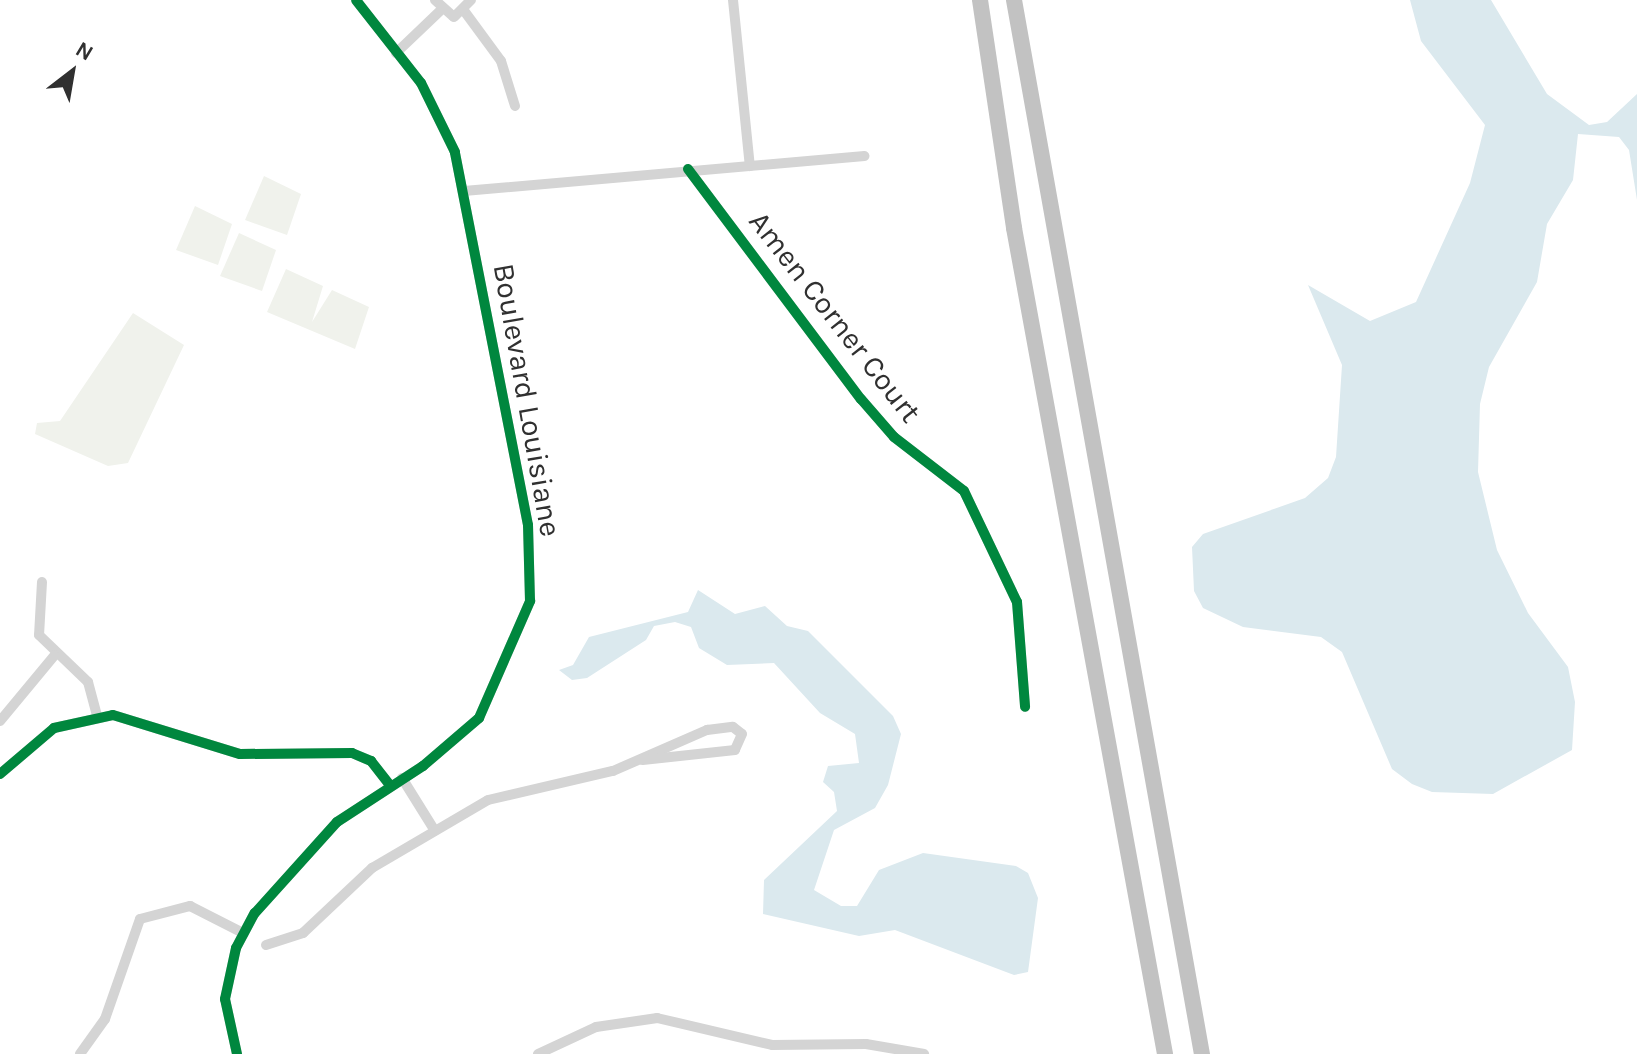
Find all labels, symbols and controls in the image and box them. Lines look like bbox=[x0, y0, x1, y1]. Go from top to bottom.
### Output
north arrow bbox=[32, 32, 112, 112]
text: N bbox=[71, 36, 98, 67]
street label: Amen Corner Court bbox=[741, 204, 929, 430]
street label: Boulevard Louisiane bbox=[485, 261, 569, 539]

